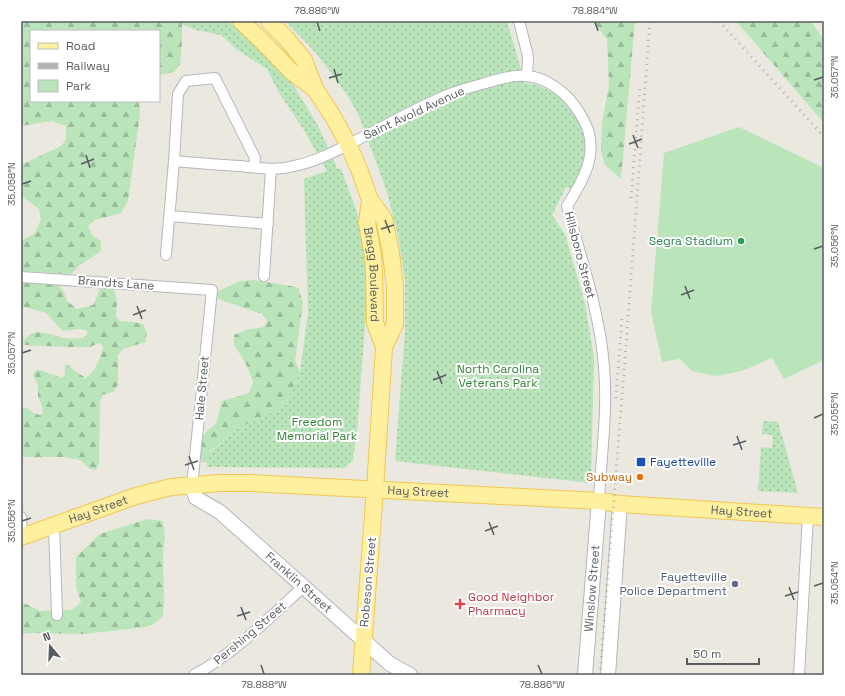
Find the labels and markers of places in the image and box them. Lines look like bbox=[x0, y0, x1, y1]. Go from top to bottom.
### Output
place label: Segra Stadium bbox=[649, 233, 733, 249]
marker: Segra Stadium bbox=[736, 236, 746, 246]
place label: Fayetteville bbox=[650, 454, 716, 470]
marker: Fayetteville bbox=[635, 456, 647, 468]
place label: Subway bbox=[586, 469, 632, 485]
marker: Subway bbox=[635, 472, 645, 482]
place label: Fayetteville Police Department bbox=[619, 569, 727, 599]
marker: Fayetteville Police Department bbox=[730, 579, 740, 589]
place label: Good Neighbor Pharmacy bbox=[468, 589, 555, 619]
marker: Good Neighbor Pharmacy bbox=[455, 599, 465, 609]

